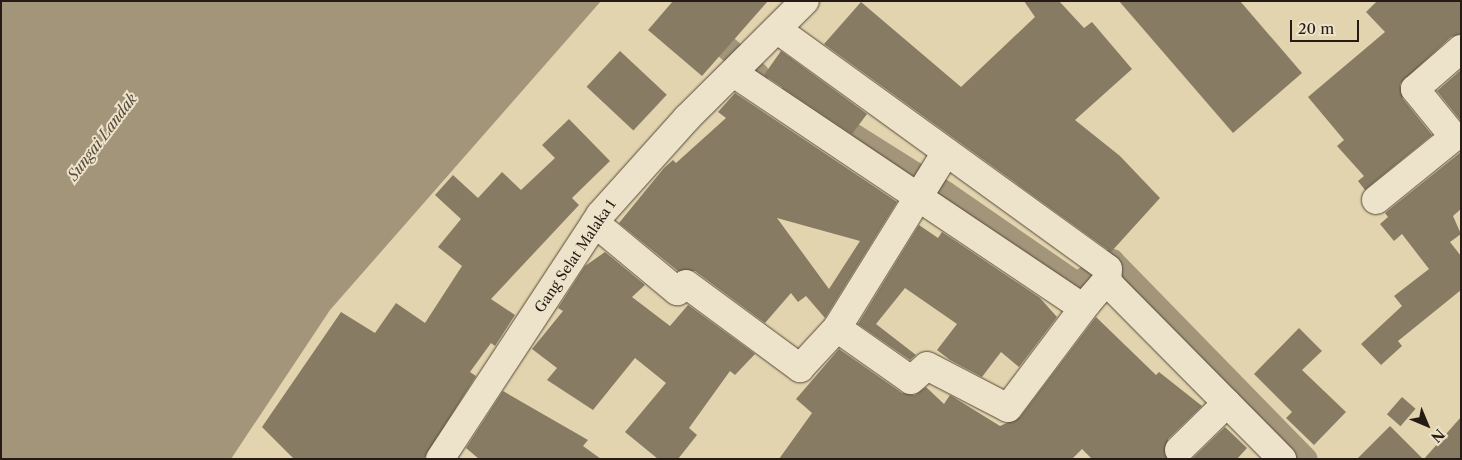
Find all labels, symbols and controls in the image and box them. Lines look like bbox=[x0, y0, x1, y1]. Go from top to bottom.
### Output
scale bar bbox=[1292, 10, 1361, 42]
text: 20 m bbox=[1298, 19, 1334, 38]
water label: Sungai Landak bbox=[64, 90, 140, 184]
street label: Gang Selat Malaka 1 bbox=[531, 196, 619, 316]
north arrow bbox=[1402, 400, 1452, 450]
text: N bbox=[1427, 425, 1448, 446]

